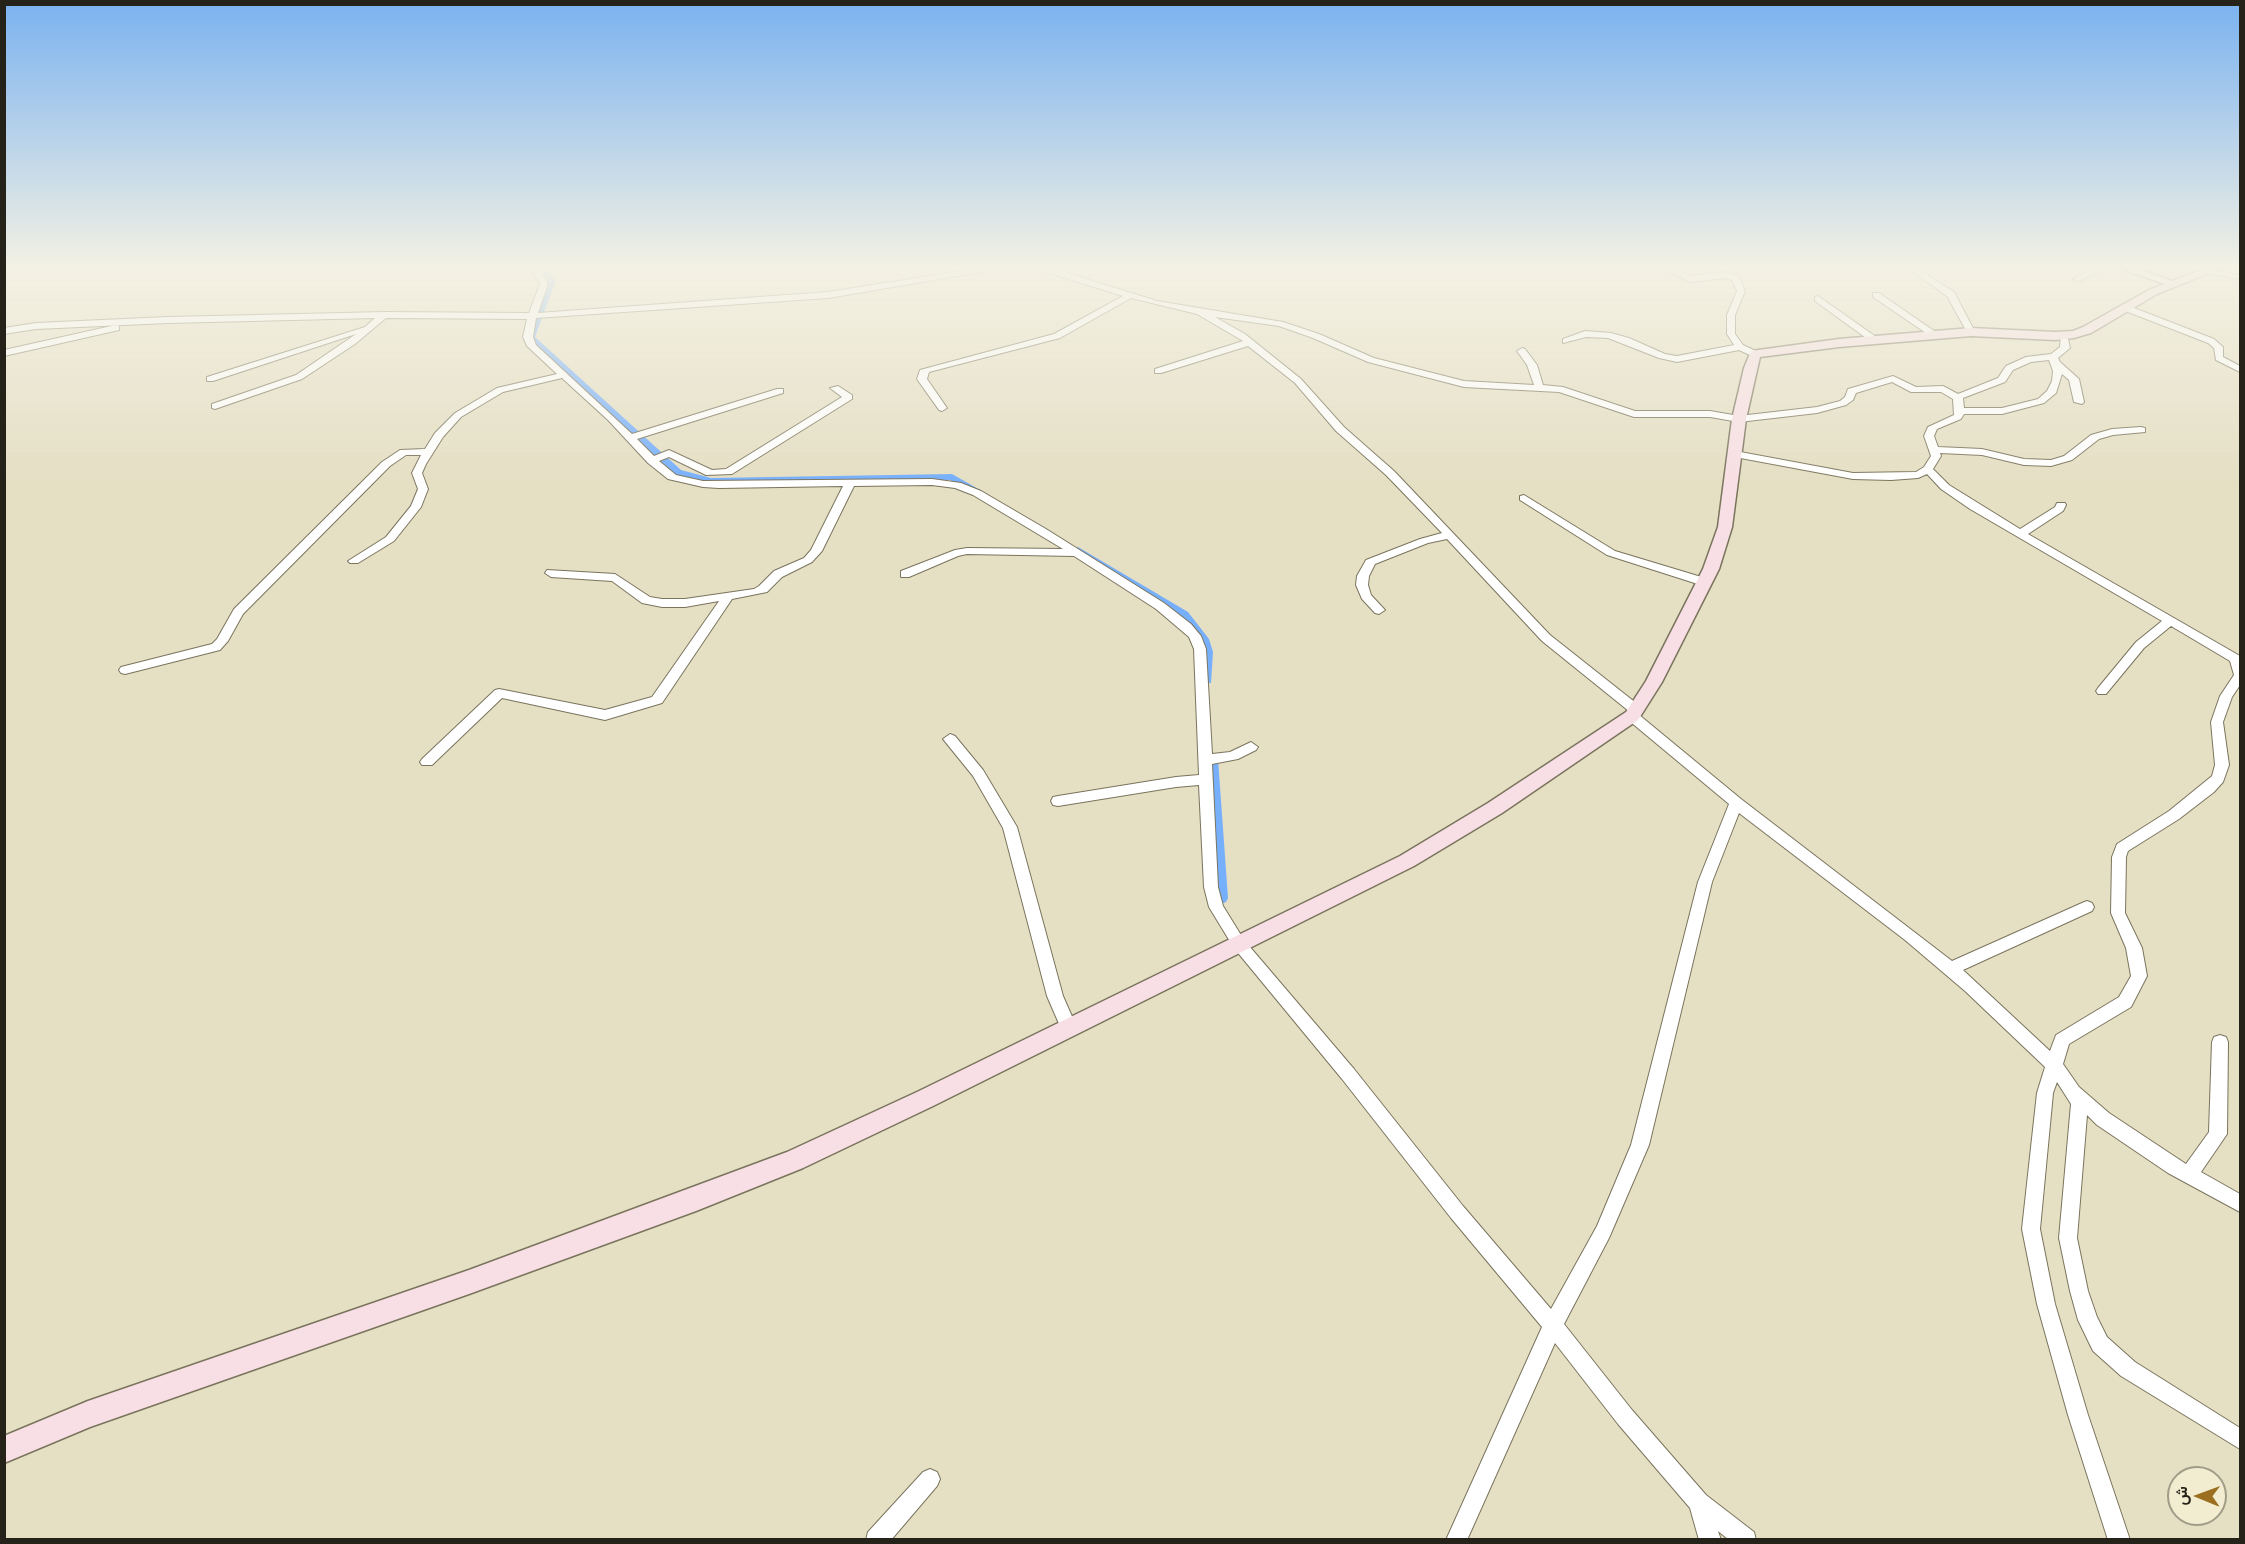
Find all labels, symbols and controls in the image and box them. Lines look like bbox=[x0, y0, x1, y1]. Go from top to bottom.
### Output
north arrow bbox=[2167, 1466, 2227, 1526]
text: ش bbox=[2170, 1486, 2192, 1506]

